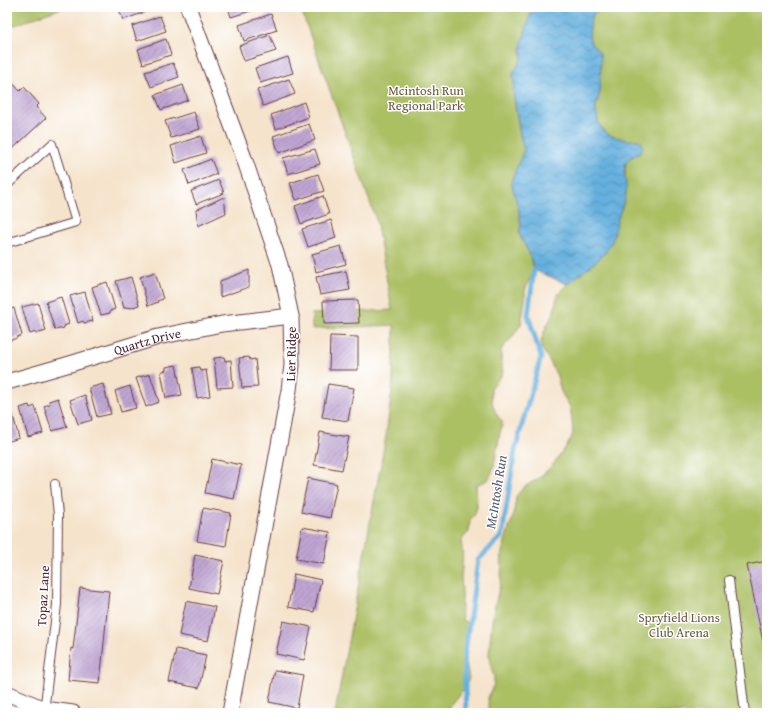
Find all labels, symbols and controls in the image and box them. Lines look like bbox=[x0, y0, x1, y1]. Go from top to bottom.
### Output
park label: Mcintosh Run Regional Park bbox=[388, 81, 465, 115]
street label: Quartz Drive bbox=[111, 323, 182, 360]
street label: Lier Ridge bbox=[281, 326, 301, 382]
water label: McIntosh Run bbox=[480, 454, 512, 530]
street label: Topaz Lane bbox=[32, 565, 54, 627]
park label: Spryfield Lions Club Arena bbox=[638, 608, 720, 642]

